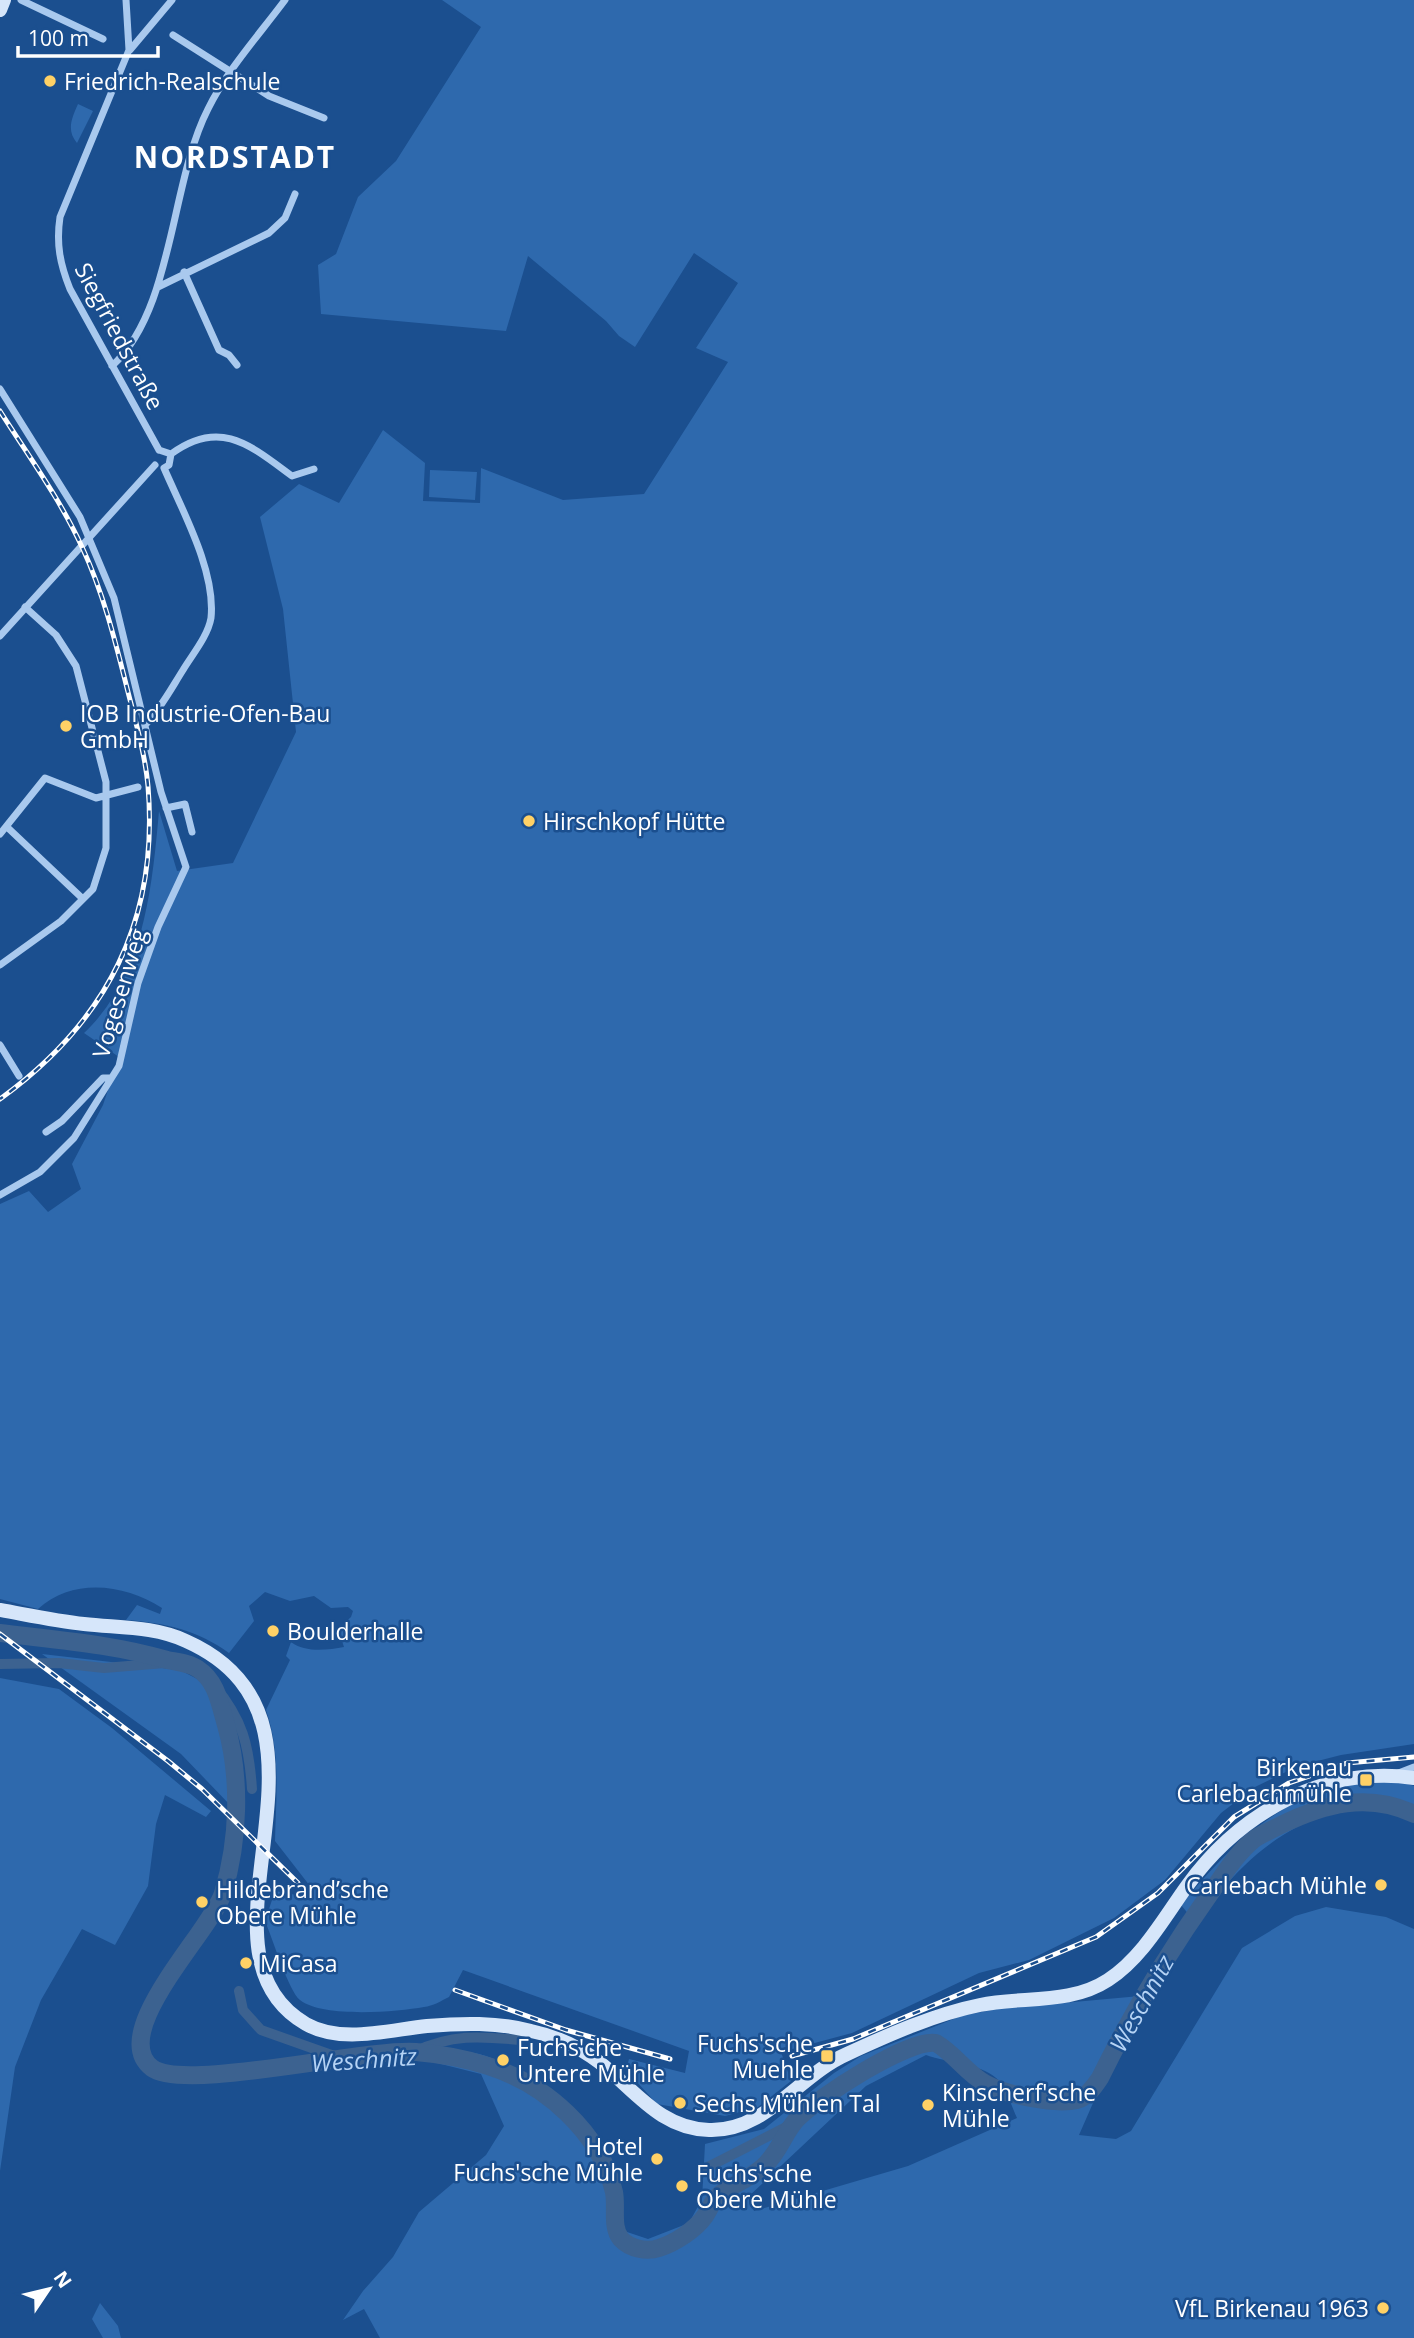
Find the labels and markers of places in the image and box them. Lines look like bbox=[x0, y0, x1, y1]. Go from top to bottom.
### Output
place label: Friedrich-Realschule bbox=[64, 65, 280, 97]
marker: Friedrich-Realschule bbox=[42, 73, 58, 89]
place label: IOB Industrie-Ofen-Bau GmbH bbox=[80, 697, 330, 755]
marker: IOB Industrie-Ofen-Bau GmbH bbox=[58, 718, 74, 734]
place label: Hirschkopf Hütte bbox=[543, 805, 725, 837]
marker: Hirschkopf Hütte bbox=[521, 813, 537, 829]
place label: Boulderhalle bbox=[287, 1615, 423, 1647]
marker: Boulderhalle bbox=[265, 1623, 281, 1639]
place label: Birkenau Carlebachmühle bbox=[1176, 1751, 1352, 1809]
marker: Birkenau Carlebachmühle bbox=[1358, 1772, 1374, 1788]
place label: Carlebach Mühle bbox=[1186, 1869, 1367, 1901]
place label: Hildebrand’sche Obere Mühle bbox=[216, 1873, 389, 1931]
marker: Carlebach Mühle bbox=[1373, 1877, 1389, 1893]
marker: Hildebrand’sche Obere Mühle bbox=[194, 1894, 210, 1910]
place label: MiCasa bbox=[260, 1947, 338, 1979]
marker: MiCasa bbox=[238, 1955, 254, 1971]
place label: Fuchs'sche Muehle bbox=[697, 2027, 813, 2085]
place label: Fuchs'che Untere Mühle bbox=[517, 2031, 665, 2089]
marker: Fuchs'sche Muehle bbox=[819, 2048, 835, 2064]
marker: Fuchs'che Untere Mühle bbox=[495, 2052, 511, 2068]
place label: Kinscherf'sche Mühle bbox=[942, 2076, 1096, 2134]
place label: Sechs Mühlen Tal bbox=[694, 2087, 881, 2119]
marker: Sechs Mühlen Tal bbox=[672, 2095, 688, 2111]
marker: Kinscherf'sche Mühle bbox=[920, 2097, 936, 2113]
place label: Hotel Fuchs'sche Mühle bbox=[453, 2130, 643, 2188]
marker: Hotel Fuchs'sche Mühle bbox=[649, 2151, 665, 2167]
place label: Fuchs'sche Obere Mühle bbox=[696, 2157, 837, 2215]
marker: Fuchs'sche Obere Mühle bbox=[674, 2178, 690, 2194]
place label: VfL Birkenau 1963 bbox=[1175, 2292, 1369, 2324]
marker: VfL Birkenau 1963 bbox=[1375, 2300, 1391, 2316]

